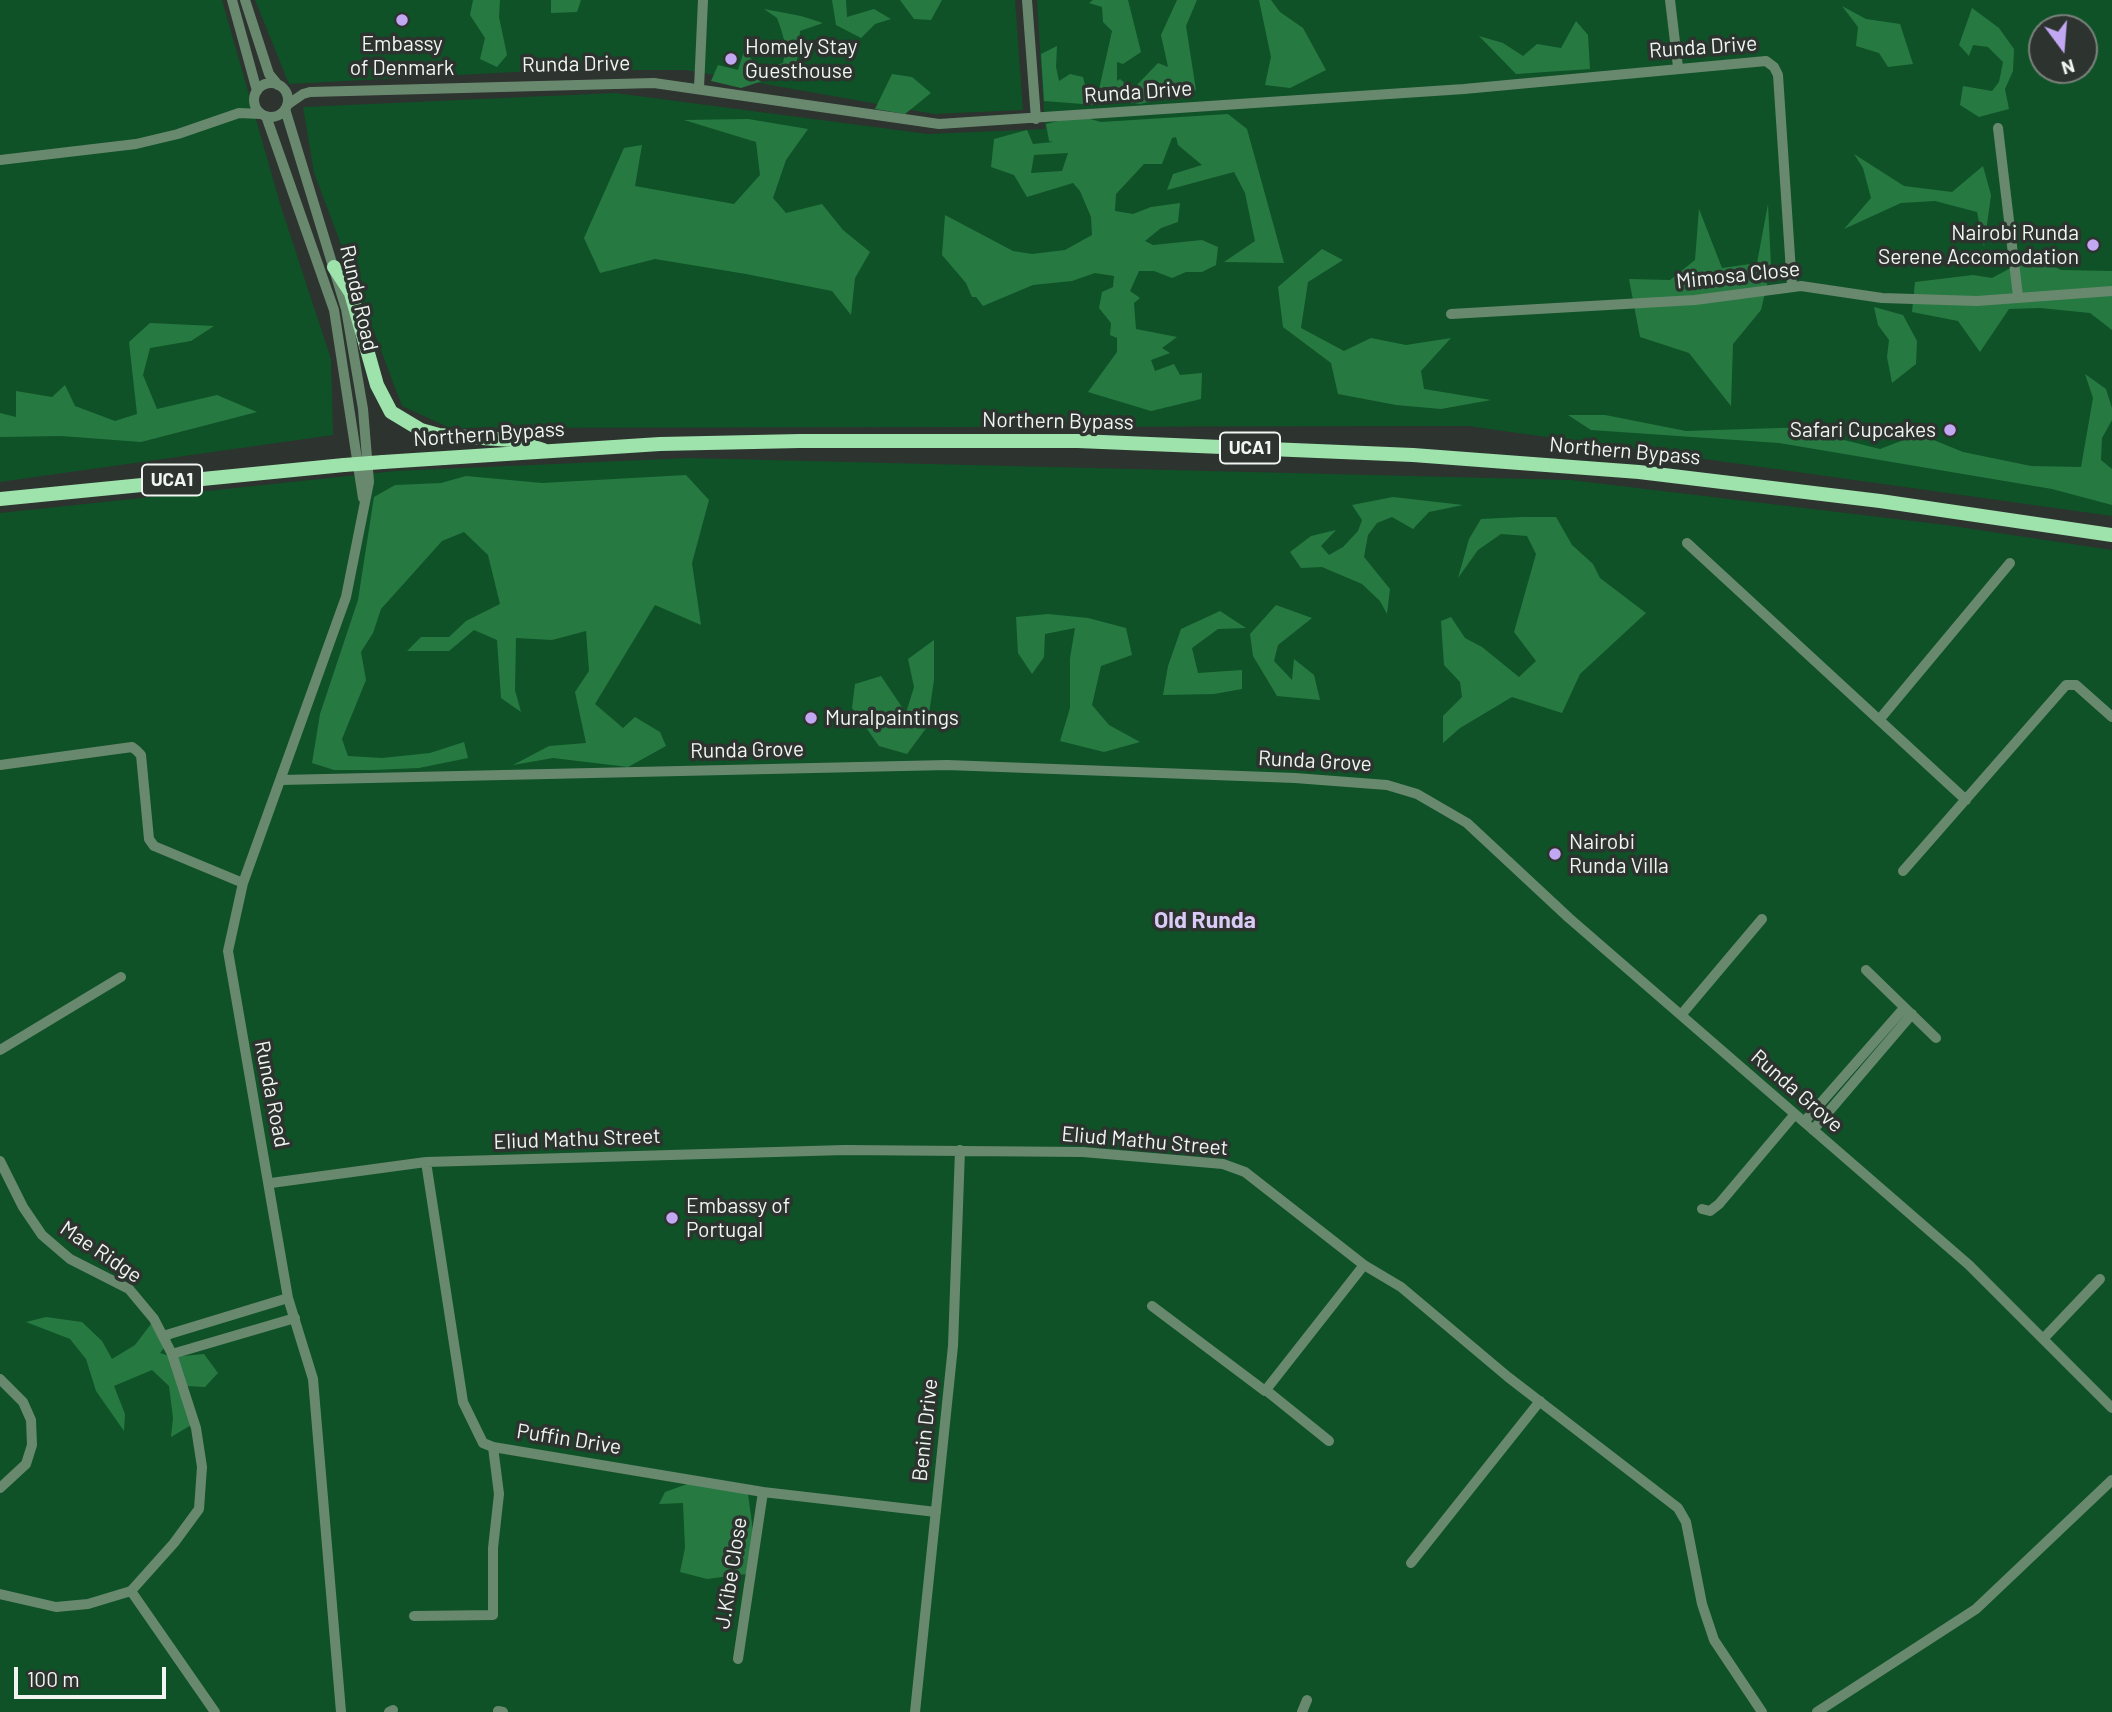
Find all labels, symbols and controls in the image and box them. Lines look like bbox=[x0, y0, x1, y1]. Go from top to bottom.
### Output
marker: Embassy of Denmark bbox=[394, 12, 410, 28]
north arrow bbox=[2028, 14, 2098, 84]
place label: Embassy of Denmark bbox=[350, 31, 454, 81]
street label: Runda Drive bbox=[1648, 31, 1758, 63]
place label: Homely Stay Guesthouse bbox=[745, 34, 857, 84]
street label: Runda Drive bbox=[522, 50, 630, 78]
marker: Homely Stay Guesthouse bbox=[723, 51, 739, 67]
text: N bbox=[2059, 55, 2078, 81]
street label: Runda Drive bbox=[1083, 76, 1193, 108]
place label: Nairobi Runda Serene Accomodation bbox=[1878, 220, 2079, 270]
marker: Nairobi Runda Serene Accomodation bbox=[2085, 237, 2101, 253]
street label: Runda Road bbox=[335, 242, 383, 354]
street label: Mimosa Close bbox=[1675, 256, 1801, 294]
street label: Northern Bypass bbox=[982, 407, 1134, 435]
street label: Northern Bypass bbox=[412, 416, 566, 452]
place label: Safari Cupcakes bbox=[1790, 417, 1936, 443]
marker: Safari Cupcakes bbox=[1942, 422, 1958, 438]
road number: UCA1 bbox=[1220, 432, 1280, 463]
street label: Northern Bypass bbox=[1548, 432, 1702, 470]
road number: UCA1 bbox=[142, 464, 202, 495]
place label: Muralpaintings bbox=[825, 705, 959, 731]
marker: Muralpaintings bbox=[803, 710, 819, 726]
street label: Runda Grove bbox=[690, 736, 804, 764]
street label: Runda Grove bbox=[1257, 745, 1373, 777]
place label: Nairobi Runda Villa bbox=[1569, 829, 1669, 879]
marker: Nairobi Runda Villa bbox=[1547, 846, 1563, 862]
district label: Old Runda bbox=[1154, 906, 1256, 934]
street label: Runda Road bbox=[249, 1039, 295, 1149]
street label: Runda Grove bbox=[1746, 1044, 1848, 1138]
street label: Eliud Mathu Street bbox=[1061, 1121, 1229, 1161]
street label: Eliud Mathu Street bbox=[493, 1123, 661, 1155]
place label: Embassy of Portugal bbox=[686, 1193, 790, 1243]
marker: Embassy of Portugal bbox=[664, 1210, 680, 1226]
street label: Mae Ridge bbox=[55, 1215, 147, 1289]
street label: Benin Drive bbox=[907, 1377, 943, 1483]
street label: Puffin Drive bbox=[515, 1418, 623, 1460]
street label: J.Kibe Close bbox=[710, 1515, 752, 1631]
scale bar bbox=[18, 1652, 170, 1696]
text: 100 m bbox=[27, 1666, 80, 1691]

